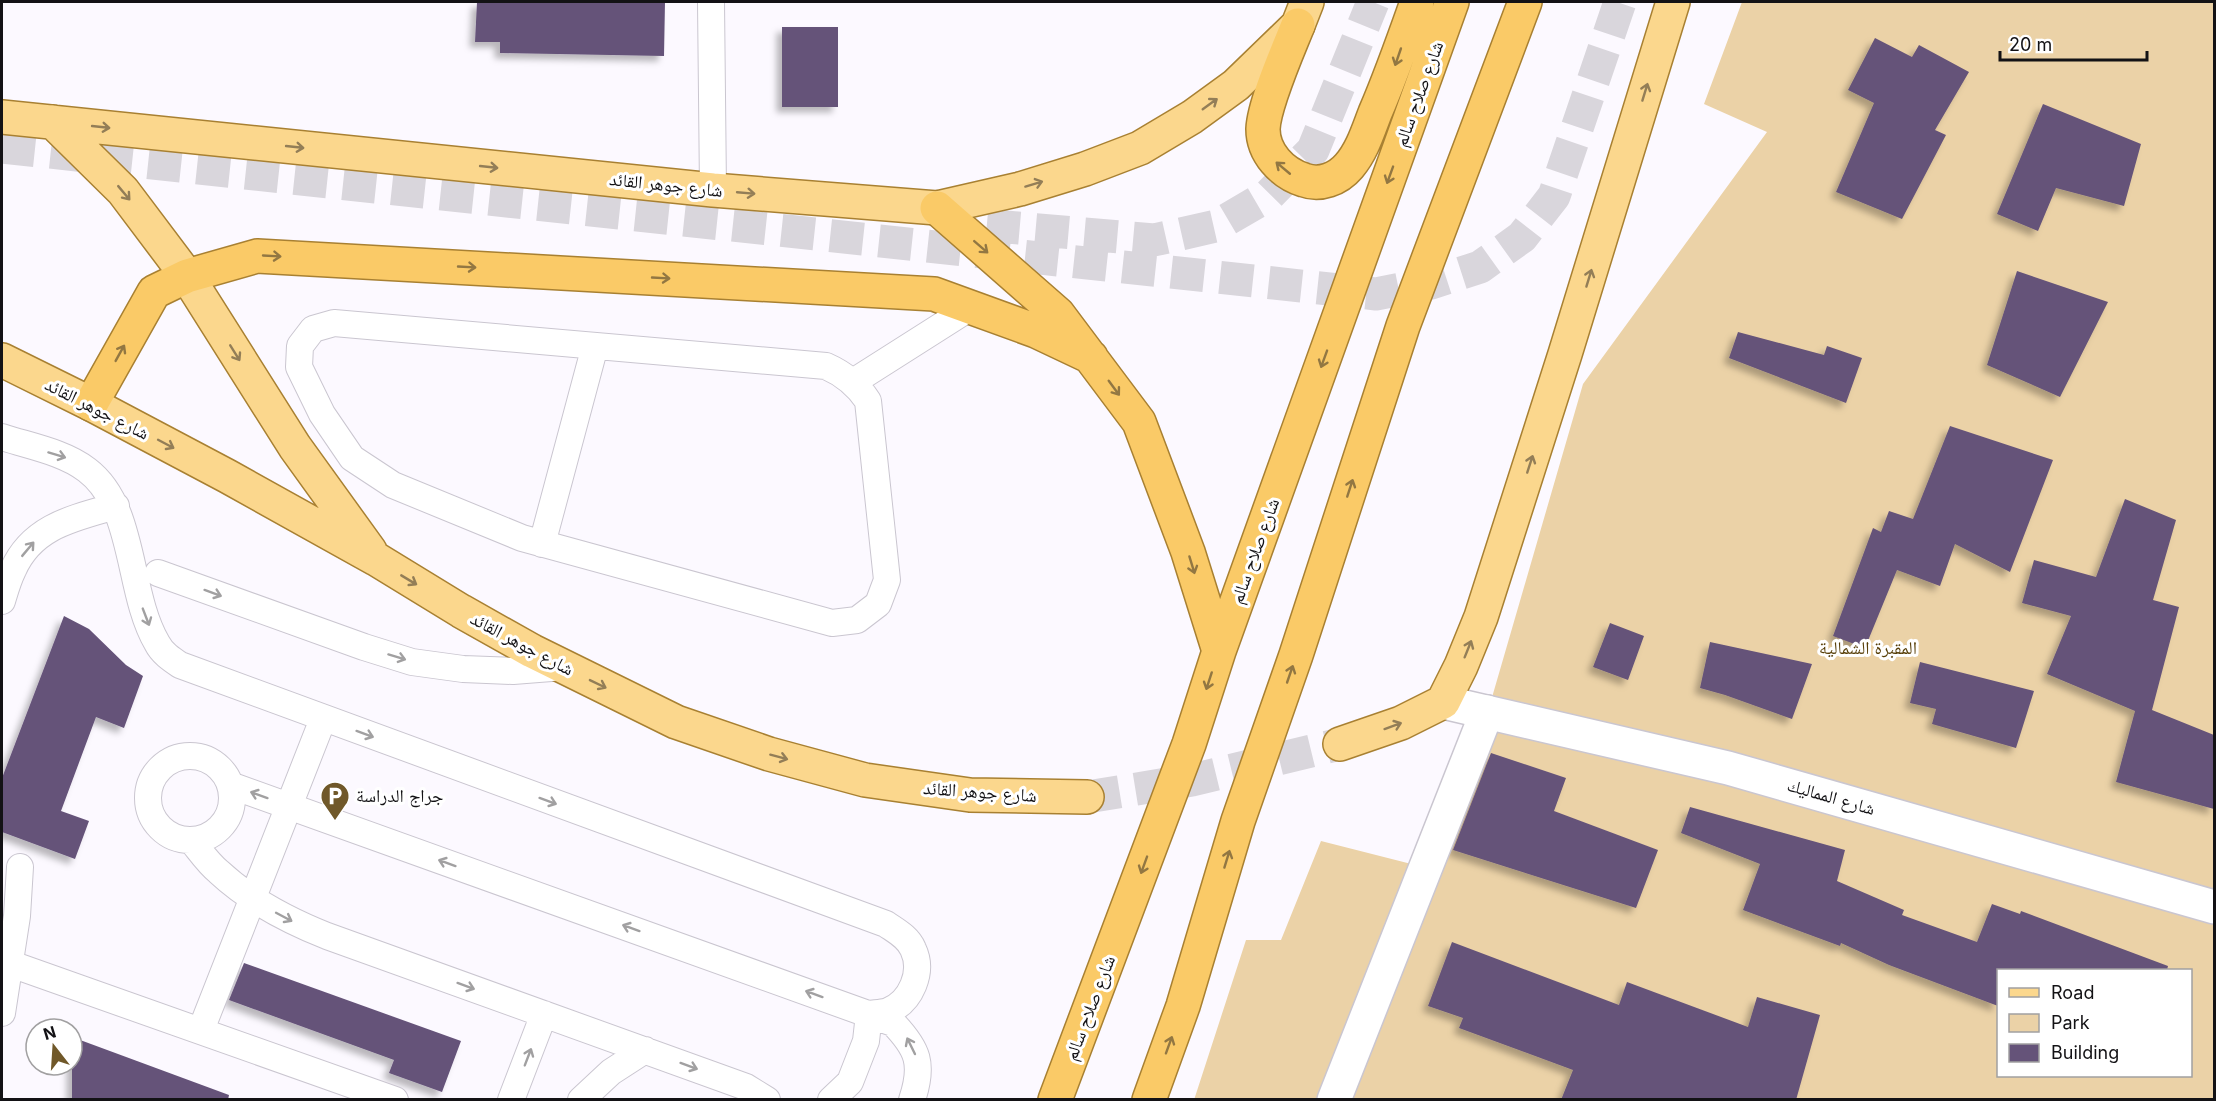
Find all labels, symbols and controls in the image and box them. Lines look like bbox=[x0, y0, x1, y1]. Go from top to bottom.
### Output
scale bar bbox=[2000, 24, 2147, 62]
text: 20 m bbox=[2009, 34, 2052, 55]
street label: شارع صلاح سالم bbox=[1390, 38, 1449, 150]
one-way arrow bbox=[1392, 47, 1403, 66]
one-way arrow bbox=[1640, 83, 1651, 102]
one-way arrow bbox=[1202, 98, 1218, 110]
one-way arrow bbox=[91, 122, 111, 133]
one-way arrow bbox=[285, 142, 305, 153]
one-way arrow bbox=[1275, 161, 1291, 174]
one-way arrow bbox=[479, 162, 499, 173]
one-way arrow bbox=[1384, 165, 1395, 184]
street label: شارع جوهر القائد bbox=[608, 168, 724, 202]
one-way arrow bbox=[1024, 178, 1043, 189]
one-way arrow bbox=[117, 185, 131, 200]
one-way arrow bbox=[736, 188, 756, 199]
one-way arrow bbox=[973, 240, 988, 254]
one-way arrow bbox=[262, 251, 282, 262]
one-way arrow bbox=[456, 262, 476, 273]
one-way arrow bbox=[1584, 269, 1595, 288]
one-way arrow bbox=[651, 273, 671, 284]
one-way arrow bbox=[230, 344, 242, 361]
one-way arrow bbox=[114, 345, 126, 362]
one-way arrow bbox=[1317, 349, 1328, 368]
street label: شارع جوهر القائد bbox=[41, 373, 153, 445]
one-way arrow bbox=[1108, 379, 1120, 395]
one-way arrow bbox=[156, 439, 174, 450]
one-way arrow bbox=[47, 450, 66, 461]
one-way arrow bbox=[1525, 455, 1536, 474]
one-way arrow bbox=[1345, 479, 1356, 498]
street label: شارع صلاح سالم bbox=[1226, 495, 1285, 607]
one-way arrow bbox=[21, 541, 34, 557]
one-way arrow bbox=[1187, 555, 1198, 574]
one-way arrow bbox=[400, 574, 417, 586]
one-way arrow bbox=[203, 588, 222, 599]
one-way arrow bbox=[141, 607, 152, 626]
street label: شارع جوهر القائد bbox=[467, 608, 577, 680]
park label: المقبرة الشمالية bbox=[1819, 637, 1917, 659]
one-way arrow bbox=[1463, 640, 1474, 659]
one-way arrow bbox=[387, 652, 406, 663]
one-way arrow bbox=[1285, 665, 1296, 684]
one-way arrow bbox=[1203, 671, 1214, 690]
one-way arrow bbox=[589, 679, 607, 691]
one-way arrow bbox=[1383, 720, 1402, 731]
one-way arrow bbox=[355, 729, 374, 740]
one-way arrow bbox=[769, 752, 788, 763]
street label: شارع المماليك bbox=[1785, 774, 1877, 820]
street label: شارع جوهر القائد bbox=[923, 777, 1037, 807]
parking icon: جراج الدراسة bbox=[319, 780, 351, 822]
place label: جراج الدراسة bbox=[356, 785, 443, 808]
one-way arrow bbox=[251, 789, 269, 800]
one-way arrow bbox=[538, 796, 557, 807]
one-way arrow bbox=[1222, 849, 1233, 868]
one-way arrow bbox=[1138, 855, 1149, 873]
one-way arrow bbox=[438, 856, 457, 867]
one-way arrow bbox=[274, 912, 292, 923]
one-way arrow bbox=[622, 922, 640, 933]
street label: شارع صلاح سالم bbox=[1060, 952, 1121, 1064]
legend bbox=[1997, 969, 2192, 1077]
one-way arrow bbox=[456, 982, 475, 993]
text: Road bbox=[2051, 982, 2094, 1003]
one-way arrow bbox=[805, 988, 824, 999]
text: Park bbox=[2051, 1012, 2090, 1033]
north arrow bbox=[24, 1017, 84, 1077]
text: N bbox=[41, 1021, 58, 1044]
one-way arrow bbox=[1164, 1036, 1175, 1054]
one-way arrow bbox=[905, 1038, 917, 1056]
text: Building bbox=[2051, 1042, 2119, 1063]
one-way arrow bbox=[523, 1048, 534, 1067]
one-way arrow bbox=[679, 1062, 698, 1073]

